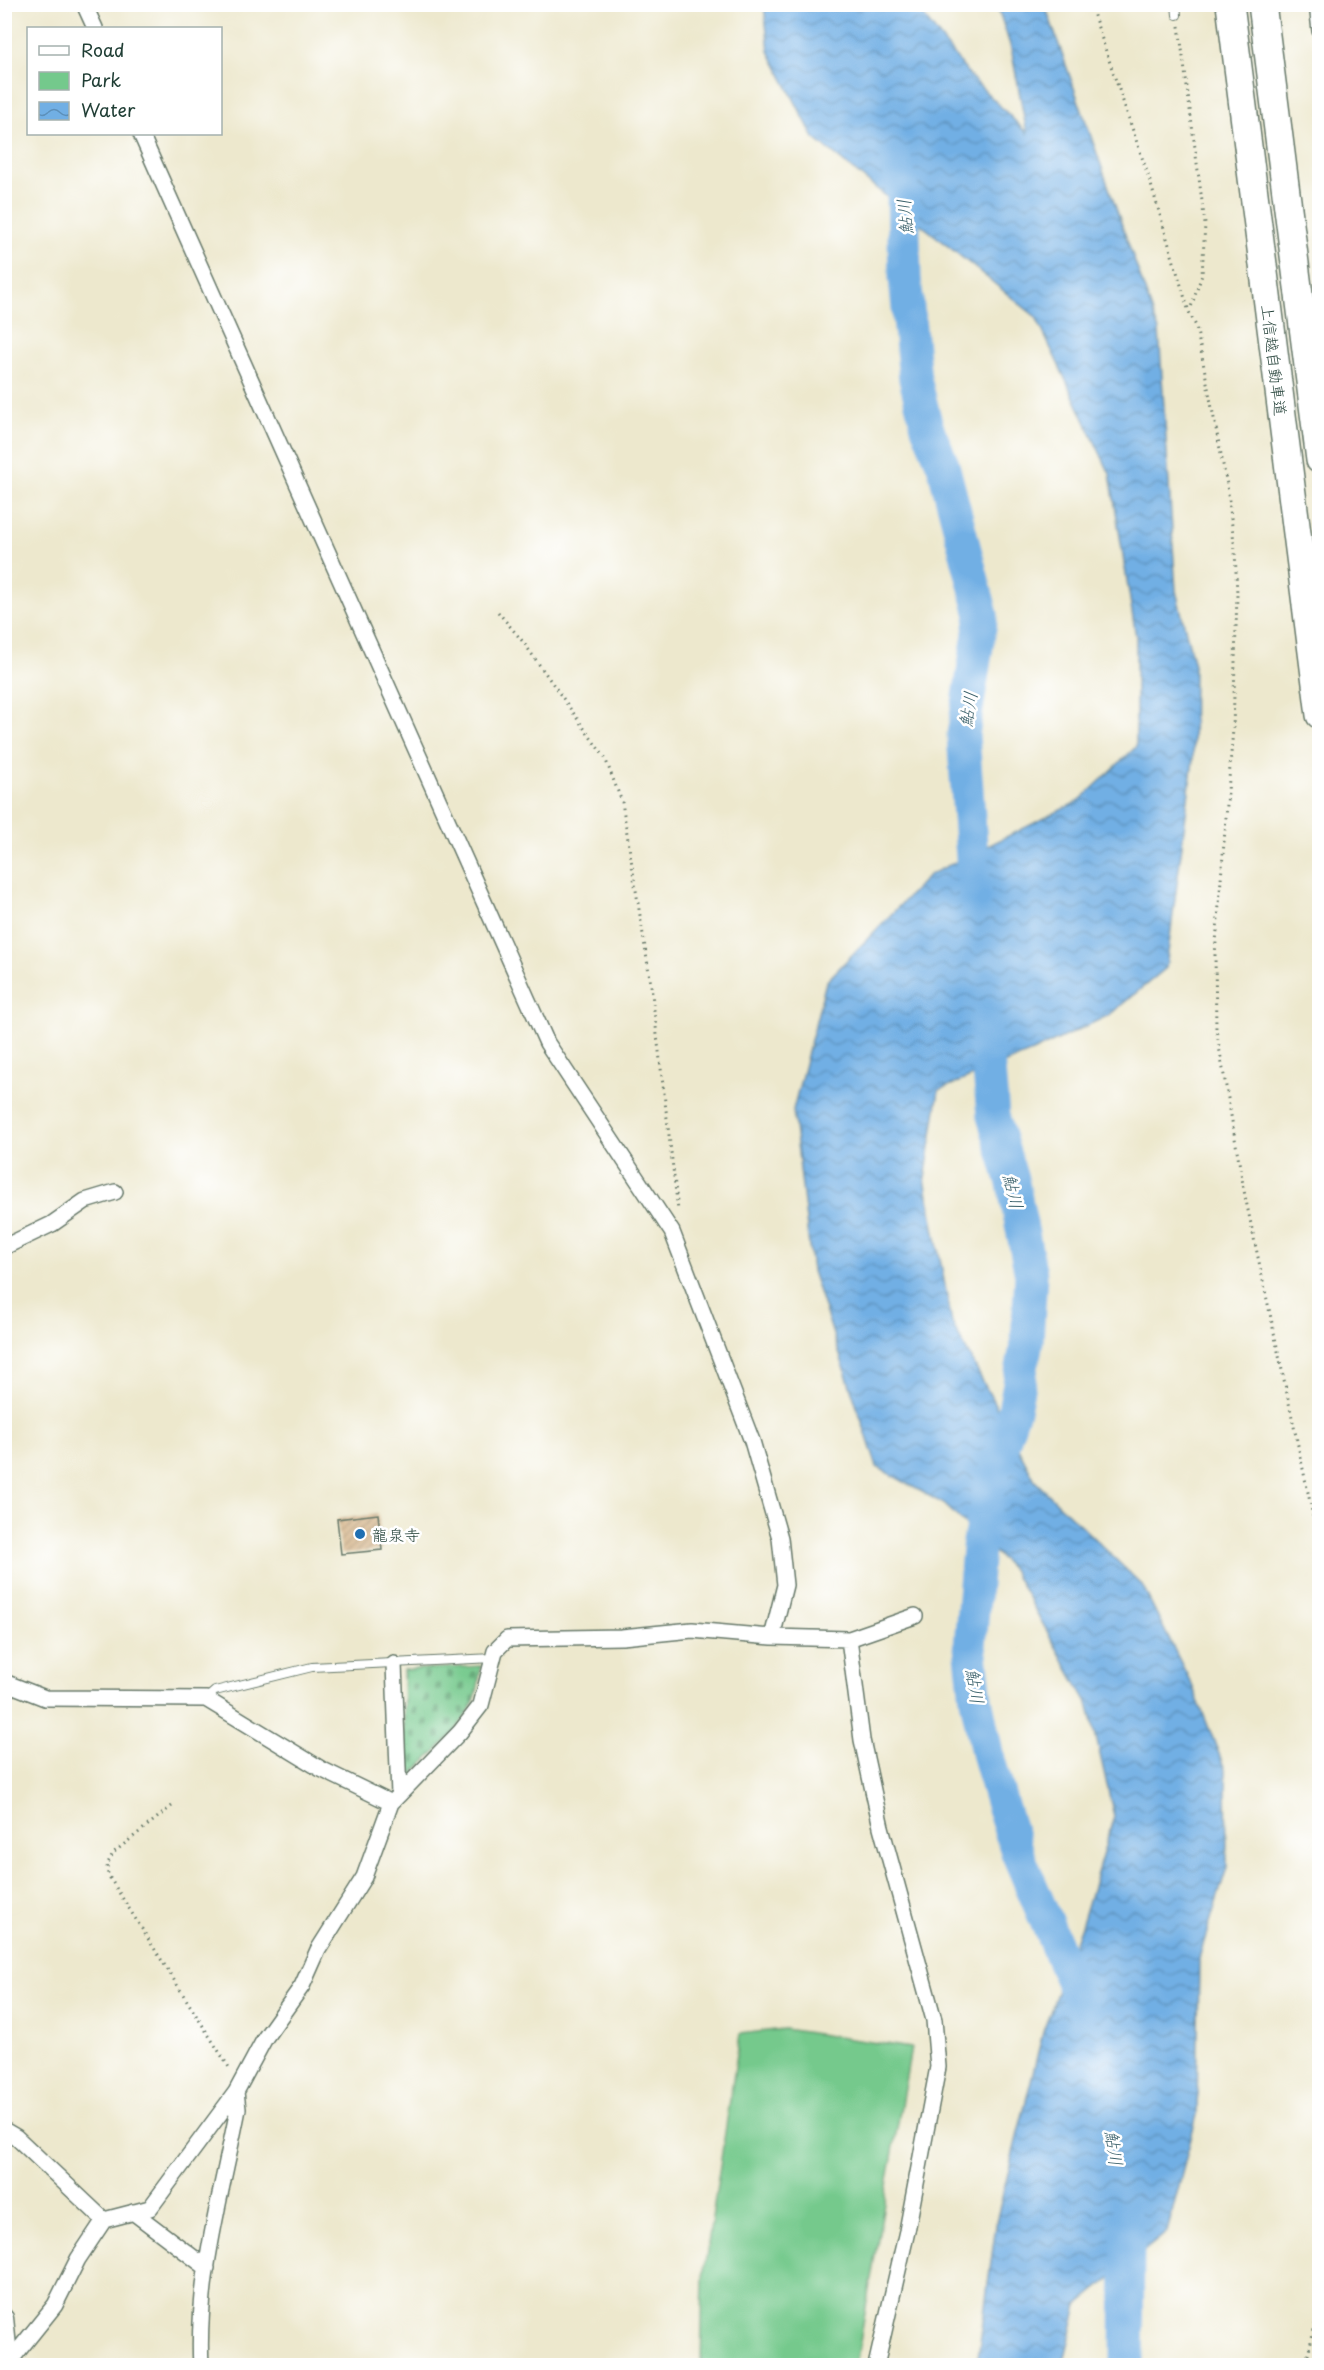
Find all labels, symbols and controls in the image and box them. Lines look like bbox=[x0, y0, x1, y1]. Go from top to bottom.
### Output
legend bbox=[27, 27, 222, 135]
text: Road bbox=[81, 36, 125, 63]
text: Park bbox=[81, 66, 121, 93]
text: Water bbox=[81, 96, 136, 123]
water label: 鮎川 bbox=[889, 198, 919, 236]
street label: 上信越自動車道 bbox=[1256, 303, 1294, 417]
water label: 鮎川 bbox=[951, 689, 983, 729]
water label: 鮎川 bbox=[997, 1170, 1031, 1212]
place label: 龍泉寺 bbox=[372, 1522, 420, 1546]
marker: 龍泉寺 bbox=[353, 1527, 367, 1541]
water label: 鮎川 bbox=[960, 1666, 992, 1706]
water label: 鮎川 bbox=[1099, 2128, 1131, 2168]

